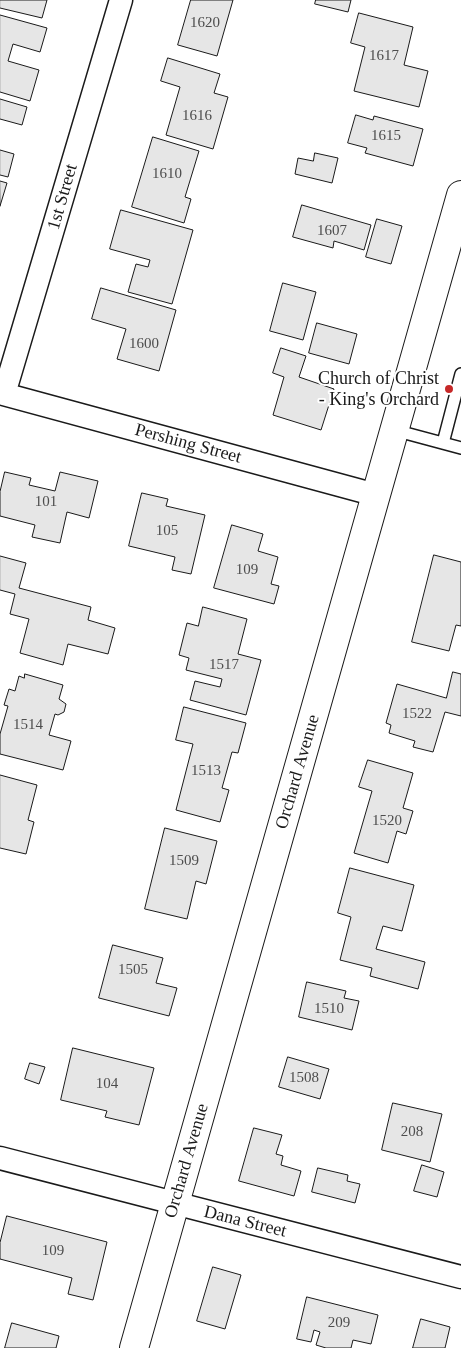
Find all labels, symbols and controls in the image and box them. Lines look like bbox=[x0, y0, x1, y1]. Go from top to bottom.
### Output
house number: 1620 bbox=[190, 14, 220, 32]
house number: 1617 bbox=[369, 47, 399, 65]
house number: 1616 bbox=[182, 107, 212, 125]
house number: 1615 bbox=[371, 127, 401, 145]
street label: 1st Street bbox=[43, 162, 83, 232]
house number: 1610 bbox=[152, 165, 182, 183]
house number: 1607 bbox=[317, 222, 347, 240]
house number: 1600 bbox=[129, 335, 159, 353]
place label: Church of Christ - King's Orchard bbox=[318, 368, 439, 410]
marker: Church of Christ - King's Orchard bbox=[443, 383, 455, 395]
street label: Pershing Street bbox=[132, 419, 244, 469]
house number: 101 bbox=[35, 493, 57, 511]
house number: 105 bbox=[156, 522, 178, 540]
house number: 109 bbox=[236, 561, 258, 579]
house number: 1517 bbox=[209, 656, 239, 674]
house number: 1522 bbox=[402, 705, 432, 723]
street label: Orchard Avenue bbox=[271, 712, 325, 832]
house number: 1514 bbox=[13, 716, 43, 734]
house number: 1513 bbox=[191, 762, 221, 780]
house number: 1520 bbox=[372, 812, 402, 830]
house number: 1509 bbox=[169, 852, 199, 870]
house number: 1505 bbox=[118, 961, 148, 979]
house number: 1510 bbox=[314, 1000, 344, 1018]
house number: 1508 bbox=[289, 1069, 319, 1087]
house number: 104 bbox=[96, 1075, 118, 1093]
street label: Orchard Avenue bbox=[160, 1101, 214, 1221]
house number: 208 bbox=[401, 1123, 423, 1141]
street label: Dana Street bbox=[201, 1201, 289, 1243]
house number: 109 bbox=[42, 1242, 64, 1260]
house number: 209 bbox=[328, 1314, 350, 1332]

